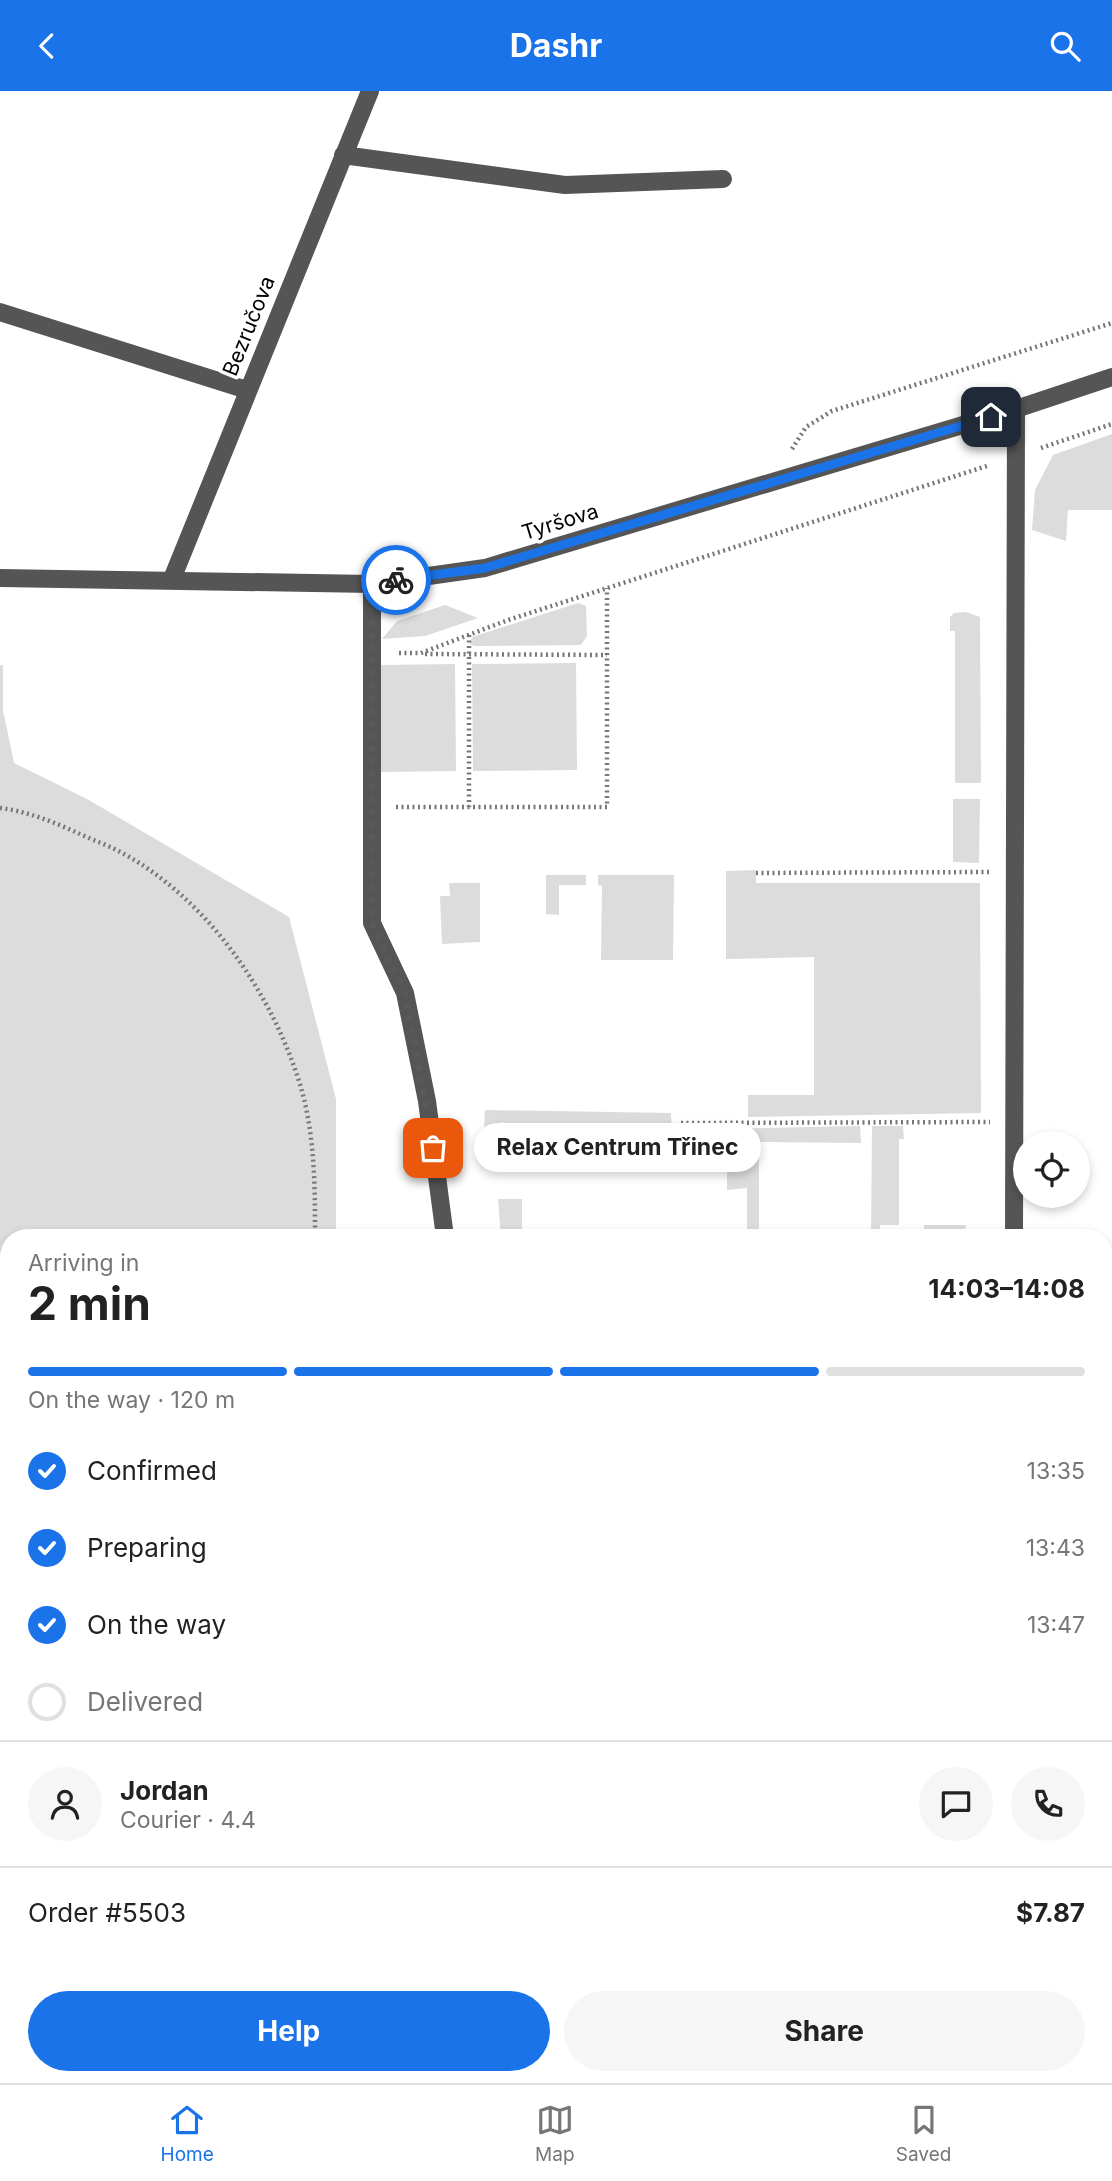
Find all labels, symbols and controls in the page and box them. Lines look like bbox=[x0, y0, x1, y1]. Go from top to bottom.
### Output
text: Dashr bbox=[510, 26, 602, 65]
icon: back bbox=[28, 27, 66, 65]
icon: search bbox=[1046, 27, 1084, 65]
street label: Bezručova bbox=[217, 272, 280, 379]
pin bbox=[961, 387, 1021, 447]
icon: home bbox=[972, 398, 1010, 436]
street label: Tyršova bbox=[519, 498, 601, 545]
courier bbox=[361, 545, 431, 615]
icon: bike bbox=[377, 561, 415, 599]
pin bbox=[403, 1118, 463, 1178]
callout: Relax Centrum Třinec bbox=[475, 1123, 762, 1173]
icon: bag bbox=[414, 1129, 452, 1167]
map controls bbox=[1013, 1131, 1090, 1208]
button: locate bbox=[1013, 1131, 1090, 1208]
text: Relax Centrum Třinec bbox=[497, 1133, 738, 1161]
text: Arriving in bbox=[28, 1249, 139, 1277]
text: 14:03–14:08 bbox=[928, 1273, 1085, 1304]
text: 2 min bbox=[28, 1275, 151, 1331]
text: On the way · 120 m bbox=[28, 1386, 235, 1414]
icon: check bbox=[28, 1452, 66, 1490]
text: Confirmed bbox=[87, 1455, 217, 1486]
text: 13:35 bbox=[1027, 1457, 1085, 1485]
icon: check bbox=[28, 1529, 66, 1567]
text: Preparing bbox=[87, 1532, 207, 1563]
text: 13:43 bbox=[1026, 1534, 1085, 1562]
icon: check bbox=[28, 1606, 66, 1644]
text: On the way bbox=[87, 1609, 226, 1640]
text: 13:47 bbox=[1027, 1611, 1085, 1639]
text: Delivered bbox=[87, 1686, 203, 1717]
button: person bbox=[28, 1767, 102, 1841]
button: chat bbox=[919, 1767, 993, 1841]
button: phone bbox=[1011, 1767, 1085, 1841]
text: Jordan bbox=[120, 1775, 209, 1806]
text: Courier · 4.4 bbox=[120, 1806, 256, 1834]
text: Order #5503 bbox=[28, 1897, 186, 1928]
text: $7.87 bbox=[1016, 1897, 1085, 1928]
button: Help bbox=[28, 1991, 550, 2071]
button: Share bbox=[564, 1991, 1085, 2071]
tab: Home bbox=[161, 2101, 214, 2166]
tab: Map bbox=[535, 2101, 575, 2166]
tab: Saved bbox=[896, 2101, 951, 2166]

